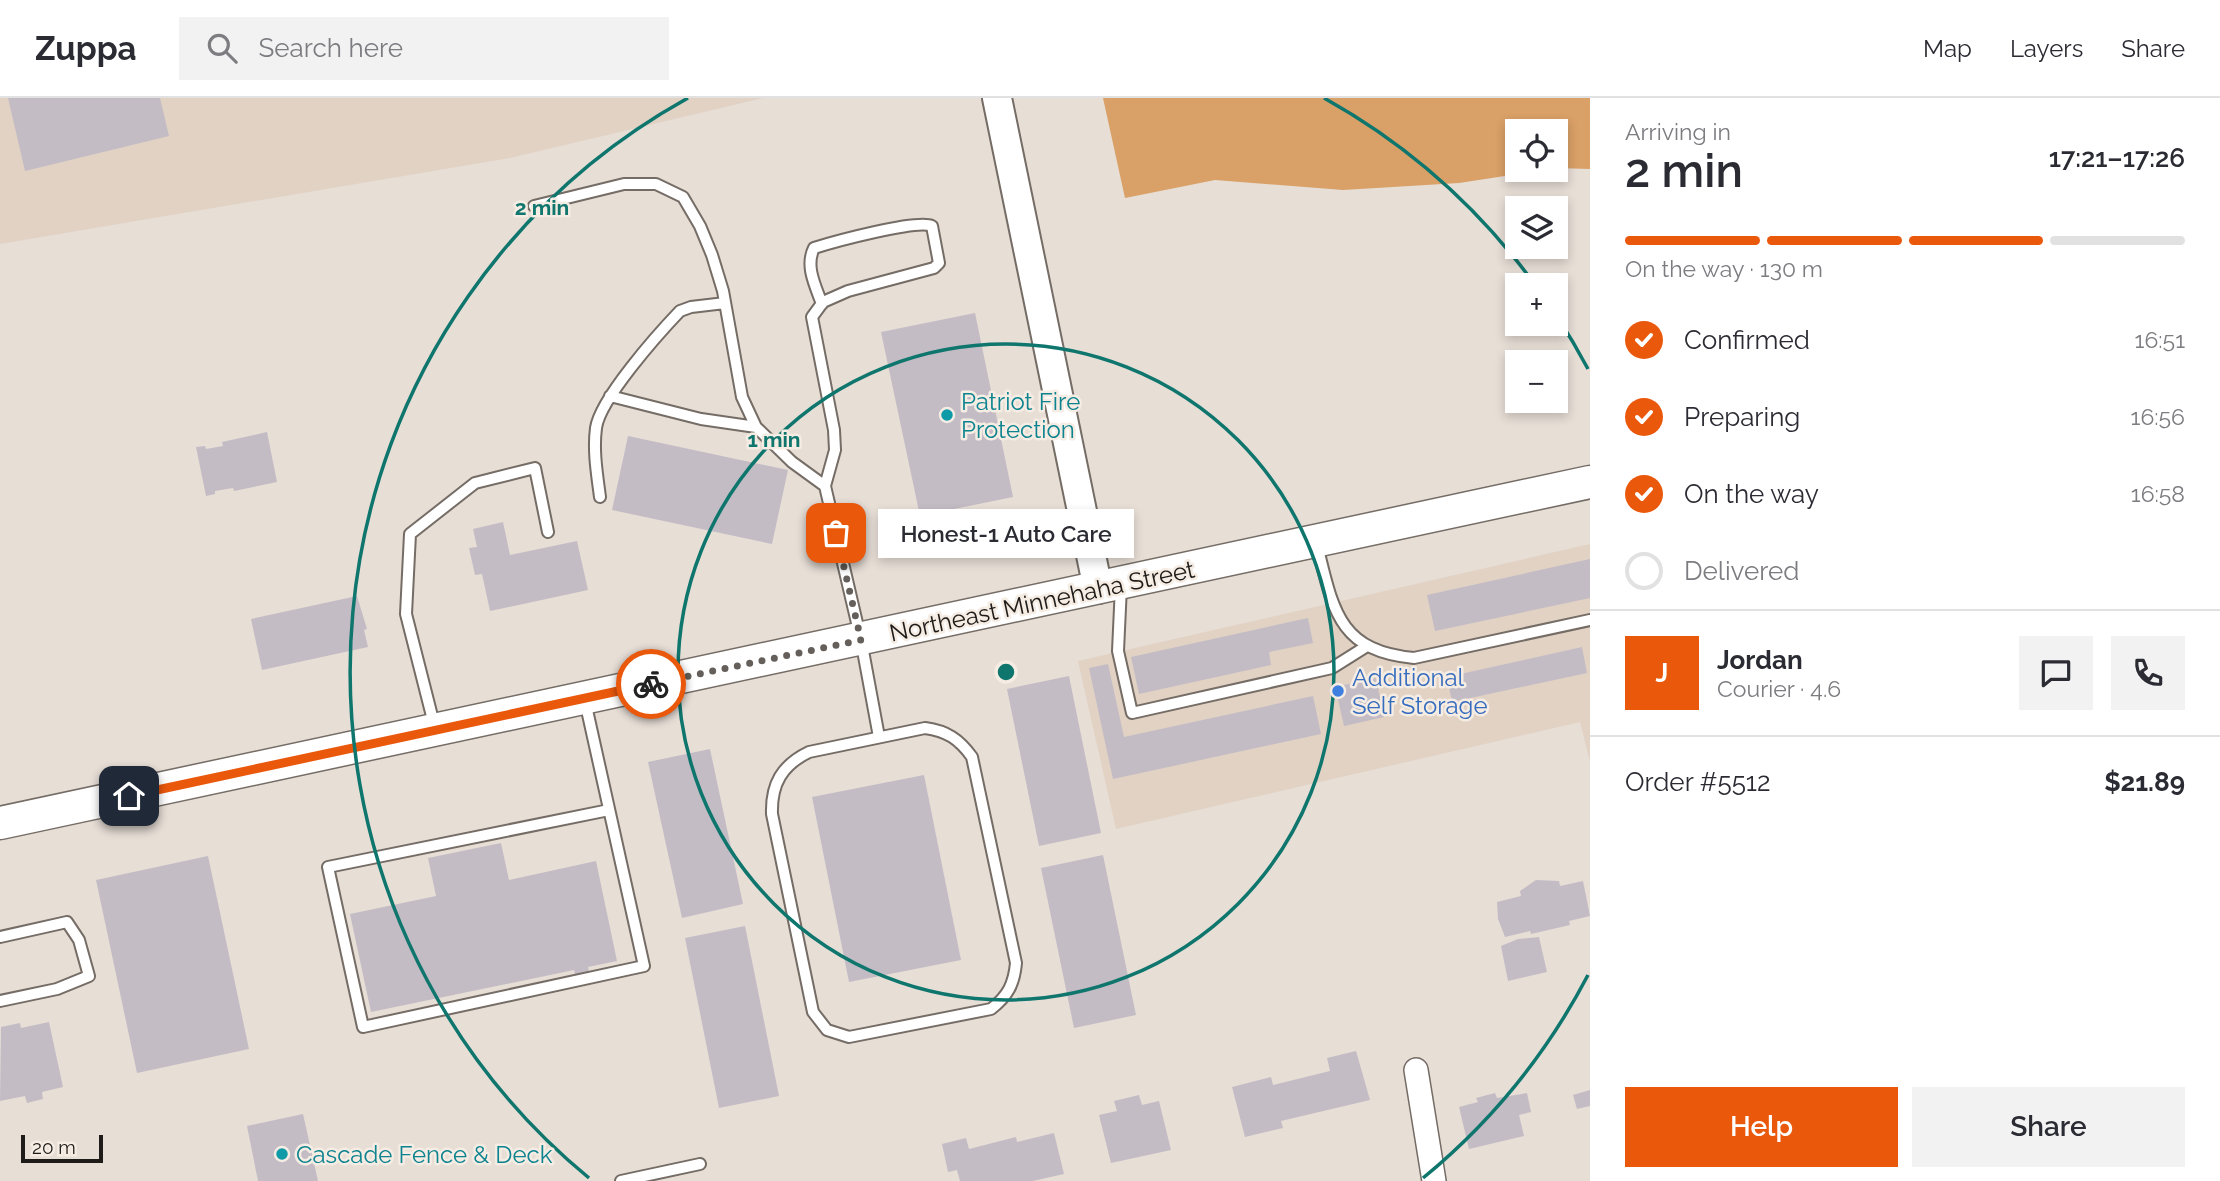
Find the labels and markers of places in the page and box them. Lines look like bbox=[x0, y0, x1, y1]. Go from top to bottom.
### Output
place label: Patriot Fire Protection bbox=[961, 387, 1080, 444]
marker: Patriot Fire Protection bbox=[939, 407, 955, 423]
pin bbox=[806, 503, 866, 563]
callout: Honest-1 Auto Care bbox=[878, 508, 1134, 558]
centre of rings bbox=[994, 660, 1018, 684]
place label: Additional Self Storage bbox=[1352, 663, 1488, 720]
marker: Additional Self Storage bbox=[1330, 683, 1346, 699]
pin bbox=[99, 766, 159, 826]
place label: Cascade Fence & Deck bbox=[296, 1140, 553, 1169]
marker: Cascade Fence & Deck bbox=[274, 1146, 290, 1162]

